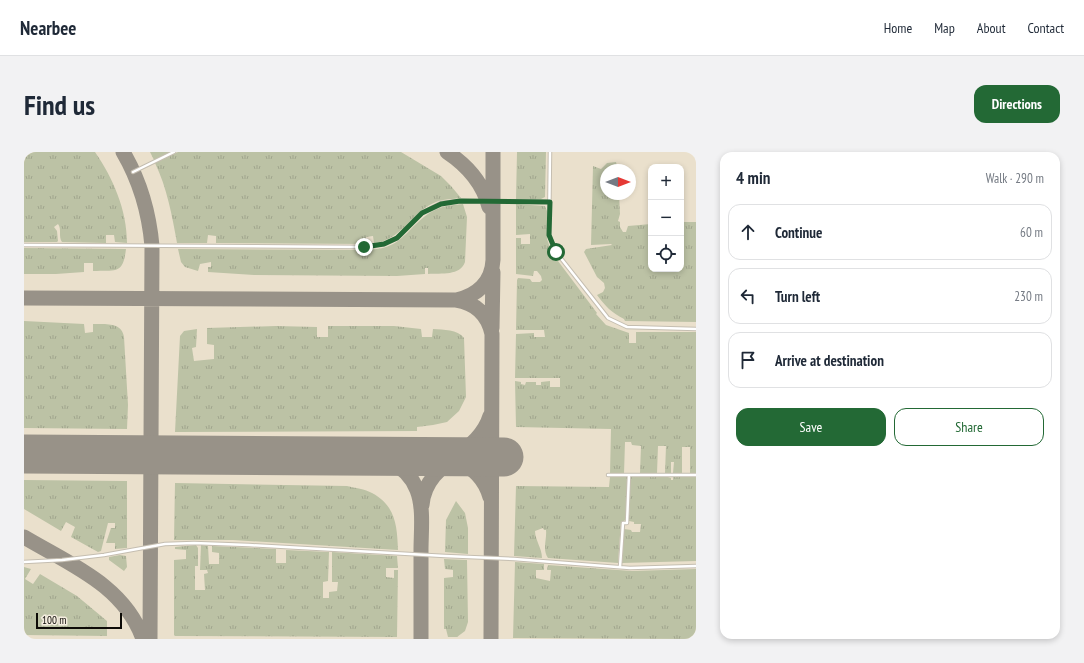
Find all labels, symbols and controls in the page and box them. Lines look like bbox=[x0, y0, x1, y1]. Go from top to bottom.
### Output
text: Nearbee bbox=[20, 16, 77, 40]
text: Home bbox=[884, 19, 912, 37]
text: Map bbox=[934, 19, 955, 37]
text: About bbox=[977, 19, 1006, 37]
text: Contact bbox=[1028, 19, 1064, 37]
button: Directions bbox=[974, 85, 1060, 123]
text: Find us bbox=[24, 86, 95, 123]
north arrow bbox=[600, 164, 636, 200]
map controls bbox=[648, 164, 684, 272]
button: + bbox=[648, 164, 684, 200]
text: 4 min bbox=[736, 167, 770, 189]
text: Walk · 290 m bbox=[986, 170, 1044, 187]
button: − bbox=[648, 200, 684, 236]
icon: ahead bbox=[737, 221, 759, 243]
text: Continue bbox=[775, 223, 822, 242]
text: 60 m bbox=[1020, 224, 1043, 241]
button: locate bbox=[648, 236, 684, 272]
route end bbox=[355, 238, 373, 256]
route start bbox=[547, 243, 565, 261]
icon: left bbox=[737, 285, 759, 307]
text: Turn left bbox=[775, 287, 820, 306]
text: 230 m bbox=[1014, 288, 1043, 305]
icon: arrive bbox=[737, 349, 759, 371]
text: Arrive at destination bbox=[775, 351, 884, 370]
button: Save bbox=[736, 408, 886, 446]
button: Share bbox=[894, 408, 1044, 446]
scale bar bbox=[36, 611, 122, 630]
text: 100 m bbox=[42, 613, 66, 627]

